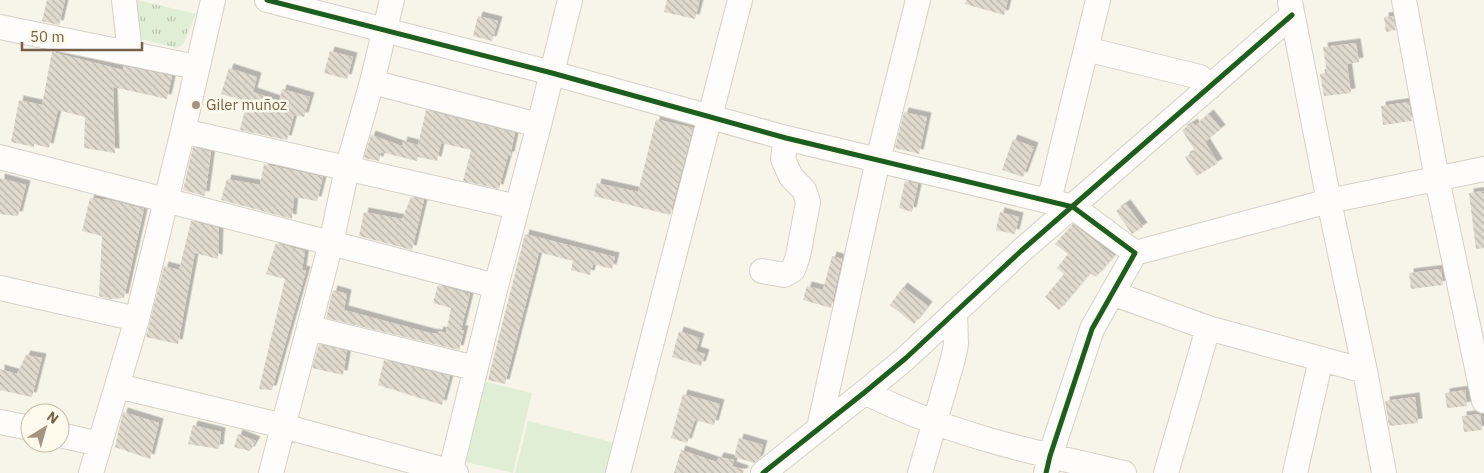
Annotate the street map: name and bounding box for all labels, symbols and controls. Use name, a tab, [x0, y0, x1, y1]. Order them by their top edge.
scale bar	[22, 20, 142, 52]
text: 50 m	[30, 27, 65, 46]
place label: Giler muñoz	[206, 95, 287, 114]
marker: Giler muñoz	[190, 99, 202, 111]
north arrow	[20, 403, 70, 453]
text: N	[43, 407, 62, 428]

